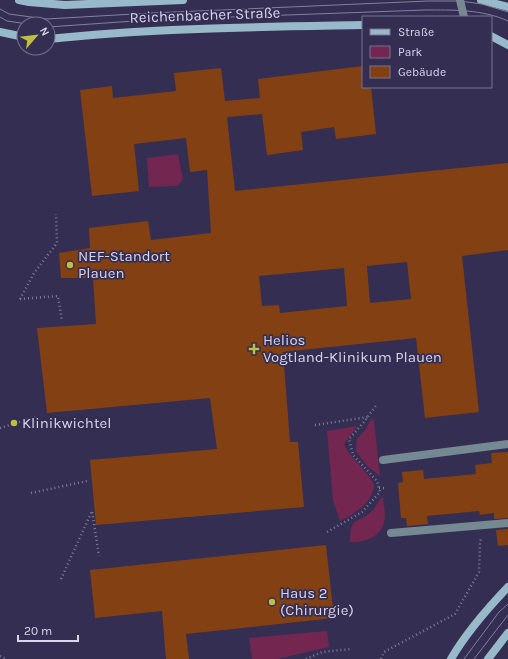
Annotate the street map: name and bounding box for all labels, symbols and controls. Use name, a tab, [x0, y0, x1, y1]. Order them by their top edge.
street label: Reichenbacher Straße	[129, 3, 281, 27]
north arrow	[16, 16, 56, 56]
legend	[362, 16, 492, 88]
text: N	[37, 25, 52, 38]
text: Straße	[398, 25, 434, 39]
text: Park	[398, 45, 423, 59]
text: Gebäude	[398, 65, 446, 79]
place label: NEF-Standort Plauen	[78, 247, 170, 282]
marker: NEF-Standort Plauen	[65, 260, 75, 270]
place label: Helios Vogtland-Klinikum Plauen	[263, 331, 442, 366]
marker: Helios Vogtland-Klinikum Plauen	[248, 343, 260, 355]
place label: Klinikwichtel	[22, 414, 111, 432]
marker: Klinikwichtel	[9, 418, 19, 428]
place label: Haus 2 (Chirurgie)	[280, 584, 354, 619]
marker: Haus 2 (Chirurgie)	[267, 597, 277, 607]
scale bar	[18, 617, 78, 643]
text: 20 m	[24, 624, 52, 638]

